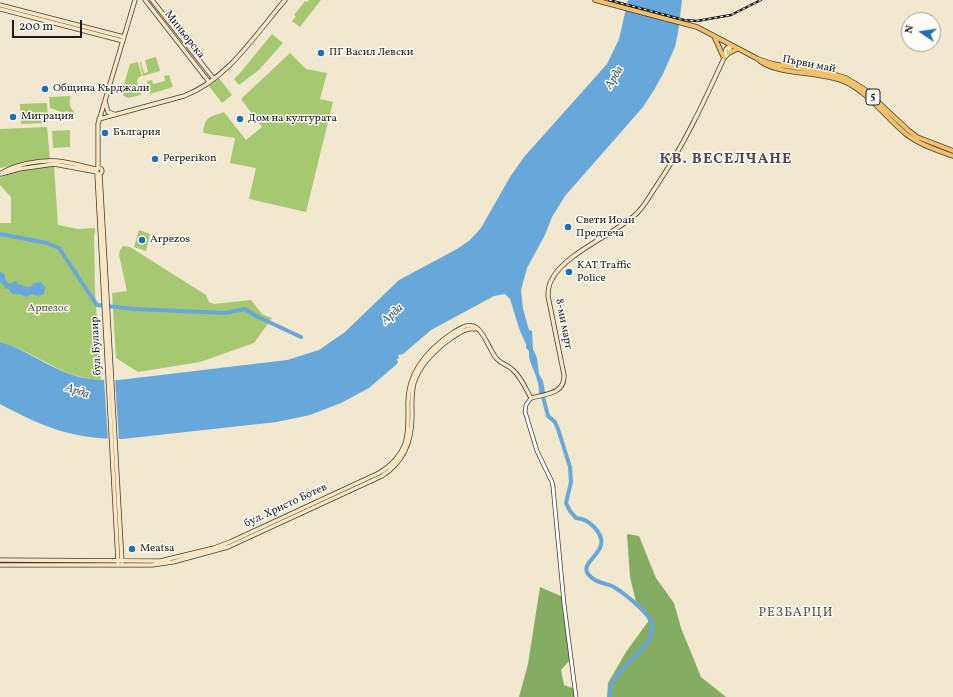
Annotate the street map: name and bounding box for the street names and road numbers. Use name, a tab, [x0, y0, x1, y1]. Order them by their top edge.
street label: Миньорска	[161, 8, 207, 62]
street label: Първи май	[781, 53, 837, 77]
road number: 5	[866, 89, 880, 105]
street label: 8-ми март	[552, 298, 574, 350]
street label: бул. Булаир	[89, 316, 105, 376]
street label: бул. Христо Ботев	[242, 481, 330, 531]

